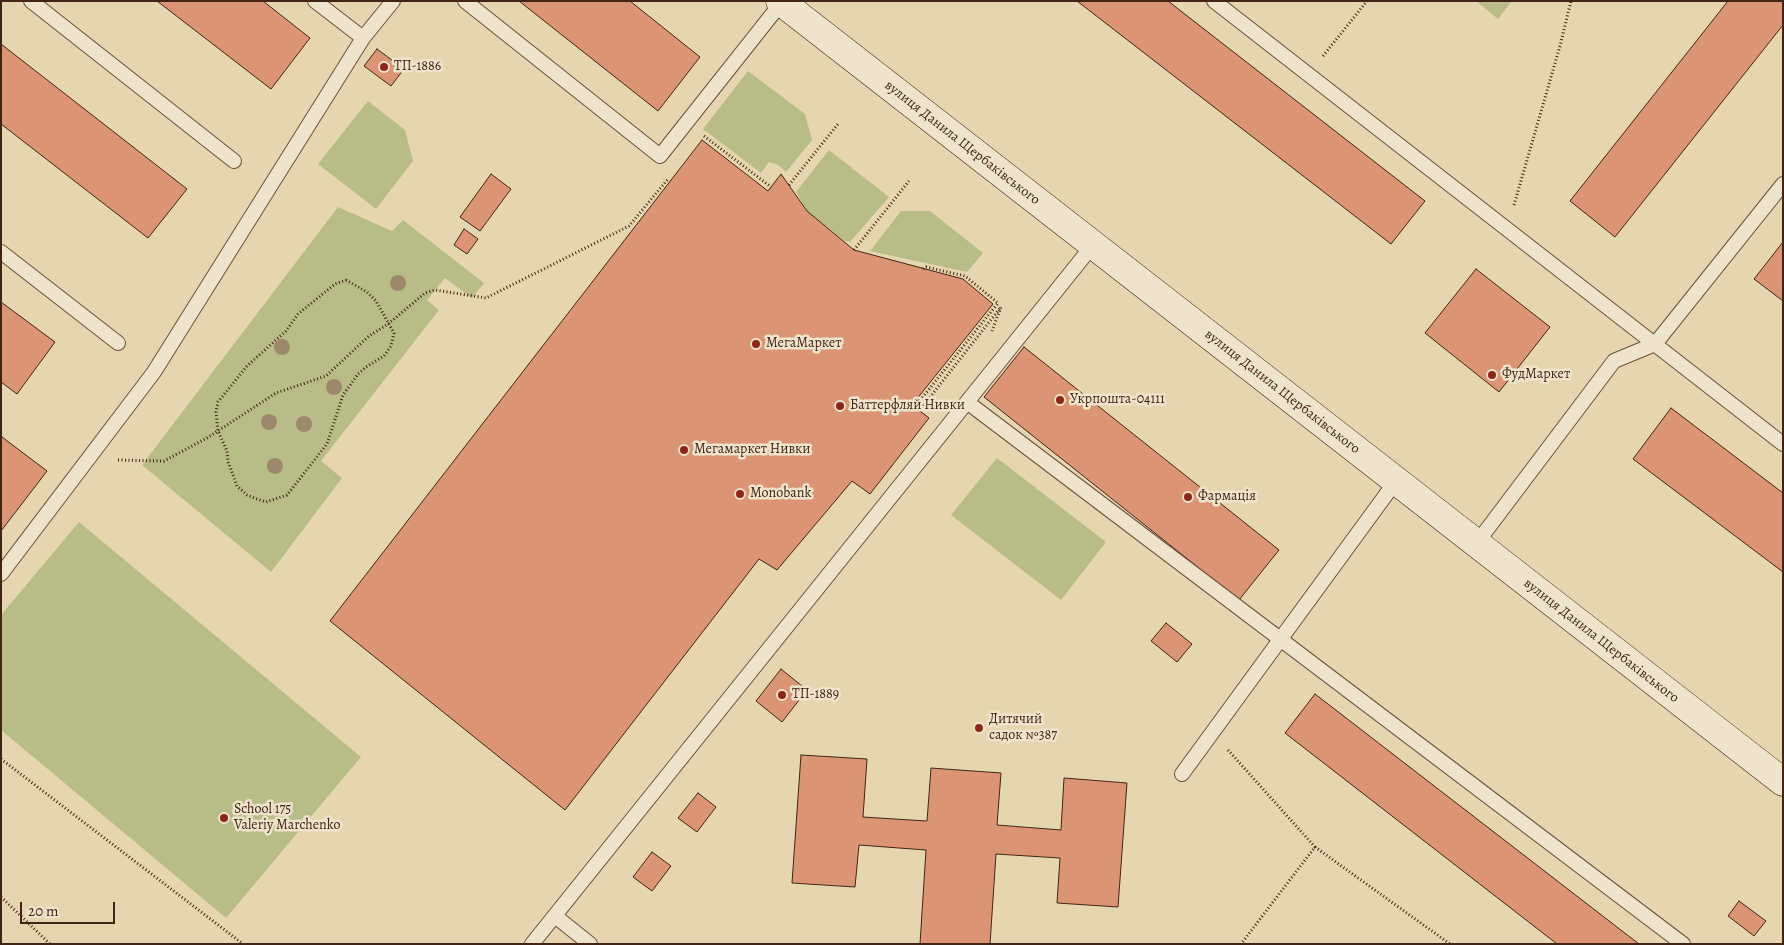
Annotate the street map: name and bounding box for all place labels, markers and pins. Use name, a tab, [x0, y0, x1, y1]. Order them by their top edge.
place label: ТП-1886	[394, 59, 441, 75]
marker: ТП-1886	[378, 61, 390, 73]
place label: МегаМаркет	[766, 336, 841, 352]
marker: МегаМаркет	[750, 338, 762, 350]
place label: ФудМаркет	[1502, 367, 1570, 383]
marker: ФудМаркет	[1486, 369, 1498, 381]
place label: Укрпошта-04111	[1070, 392, 1165, 408]
marker: Укрпошта-04111	[1054, 394, 1066, 406]
place label: Баттерфляй Нивки	[850, 398, 965, 414]
marker: Баттерфляй Нивки	[834, 400, 846, 412]
place label: Мегамаркет Нивки	[694, 442, 811, 458]
marker: Мегамаркет Нивки	[678, 444, 690, 456]
place label: Monobank	[750, 486, 811, 502]
marker: Monobank	[734, 488, 746, 500]
place label: Фармація	[1198, 489, 1256, 505]
marker: Фармація	[1182, 491, 1194, 503]
place label: ТП-1889	[792, 687, 839, 703]
marker: ТП-1889	[776, 689, 788, 701]
place label: Дитячий садок №387	[989, 712, 1057, 744]
marker: Дитячий садок №387	[973, 722, 985, 734]
place label: School 175 Valeriy Marchenko	[234, 802, 340, 834]
marker: School 175 Valeriy Marchenko	[218, 812, 230, 824]

